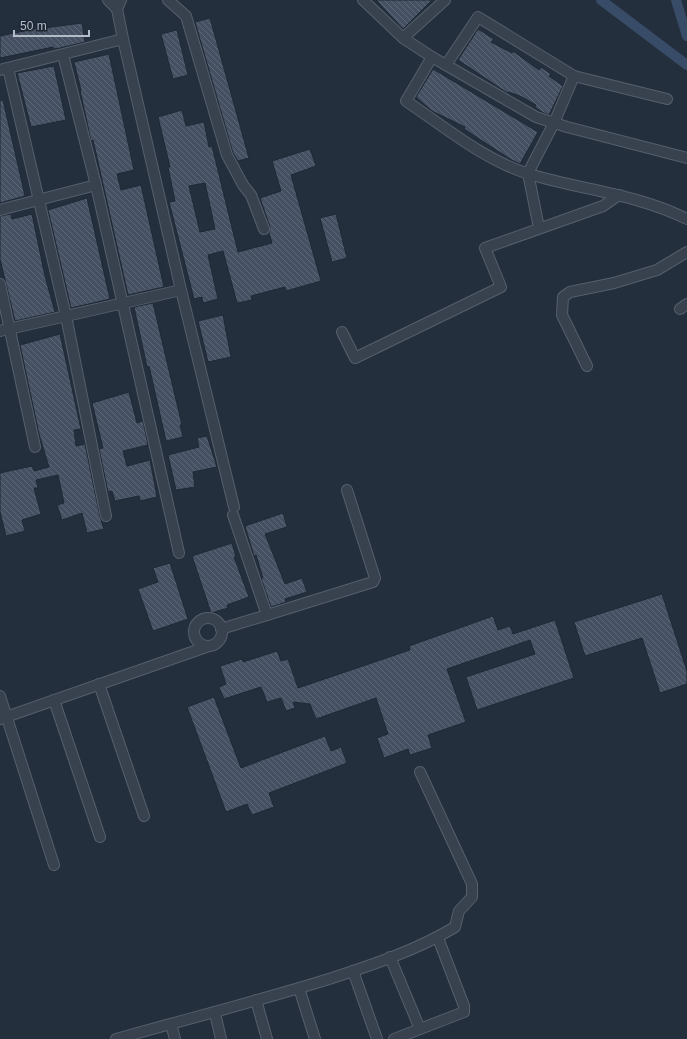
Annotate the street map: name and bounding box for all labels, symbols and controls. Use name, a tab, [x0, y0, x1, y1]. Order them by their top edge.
scale bar	[14, 12, 89, 38]
text: 50 m	[20, 19, 47, 33]

